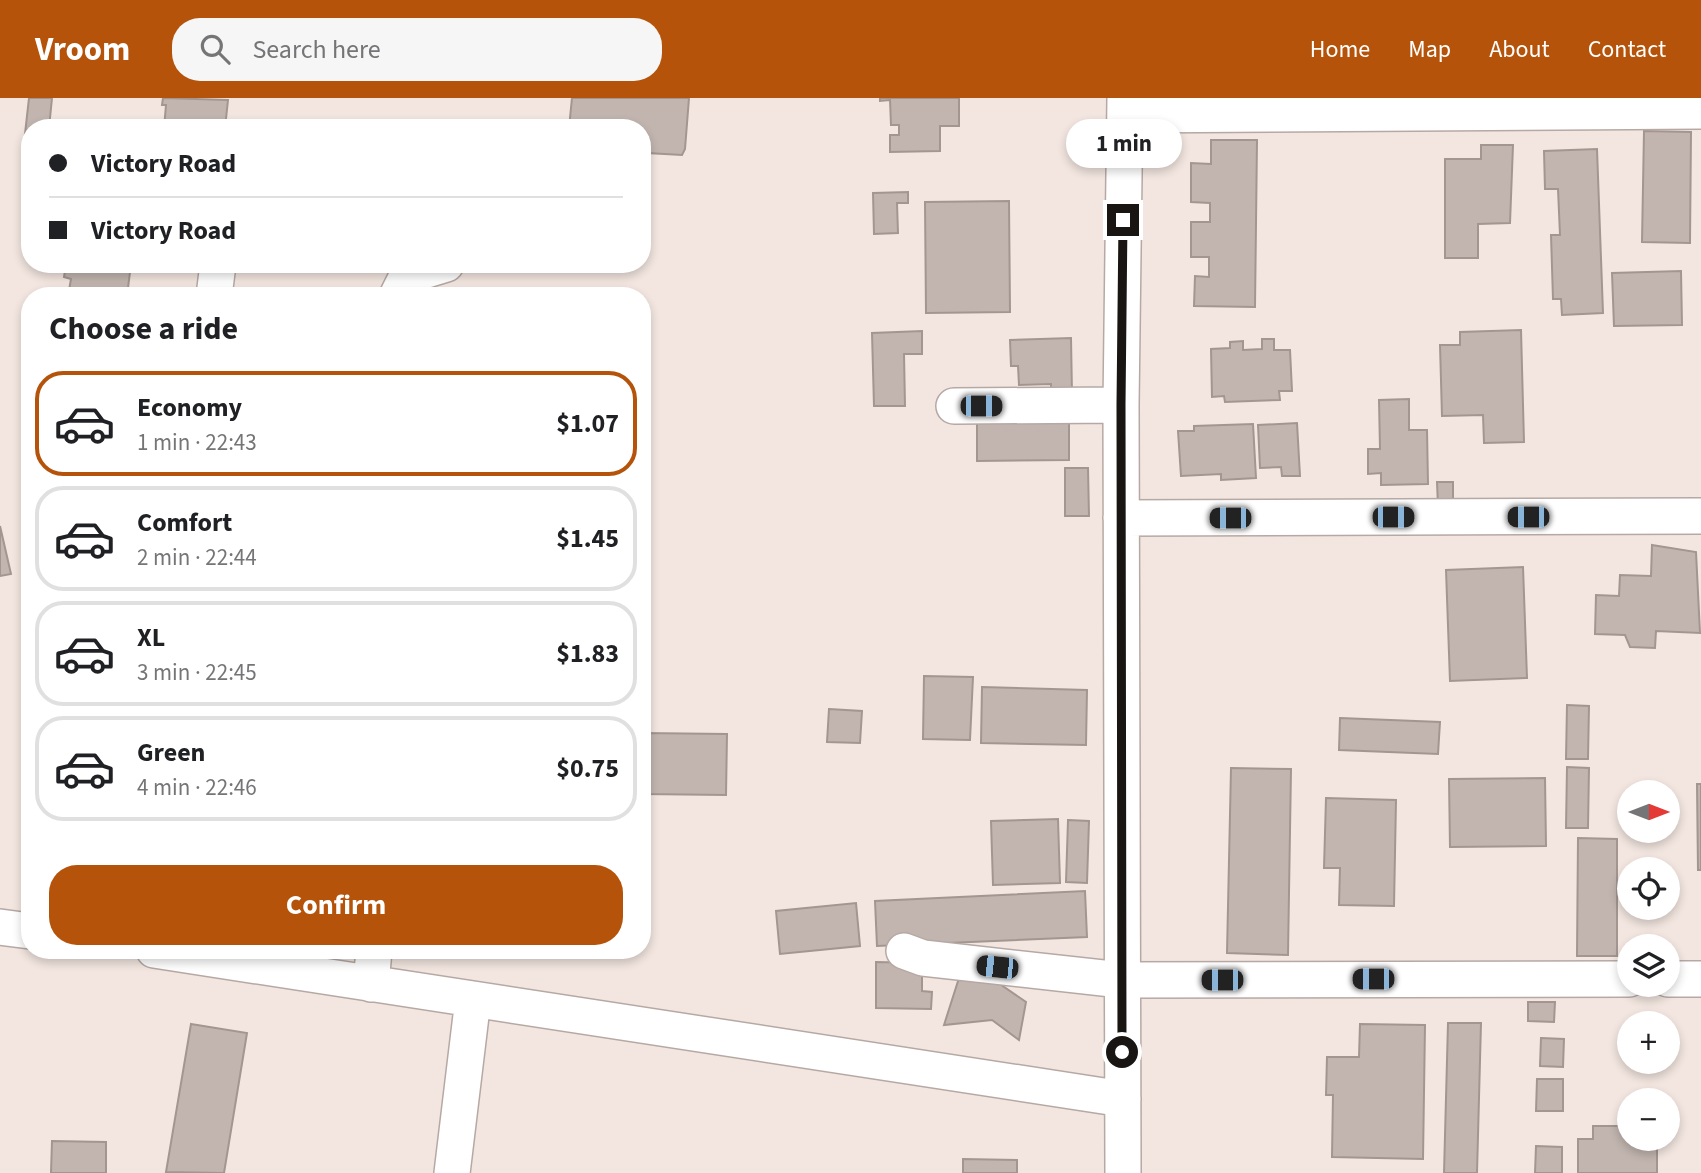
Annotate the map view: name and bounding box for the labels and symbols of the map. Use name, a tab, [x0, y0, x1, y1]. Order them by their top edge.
callout: 1 min	[1065, 118, 1181, 167]
route end	[1107, 204, 1139, 236]
car	[961, 396, 1003, 417]
car	[1373, 507, 1415, 528]
car	[1508, 507, 1550, 528]
car	[1210, 508, 1252, 529]
north arrow	[1617, 780, 1680, 844]
car	[976, 954, 1019, 980]
car	[1353, 969, 1395, 990]
car	[1202, 970, 1244, 991]
route start	[1106, 1036, 1138, 1068]

